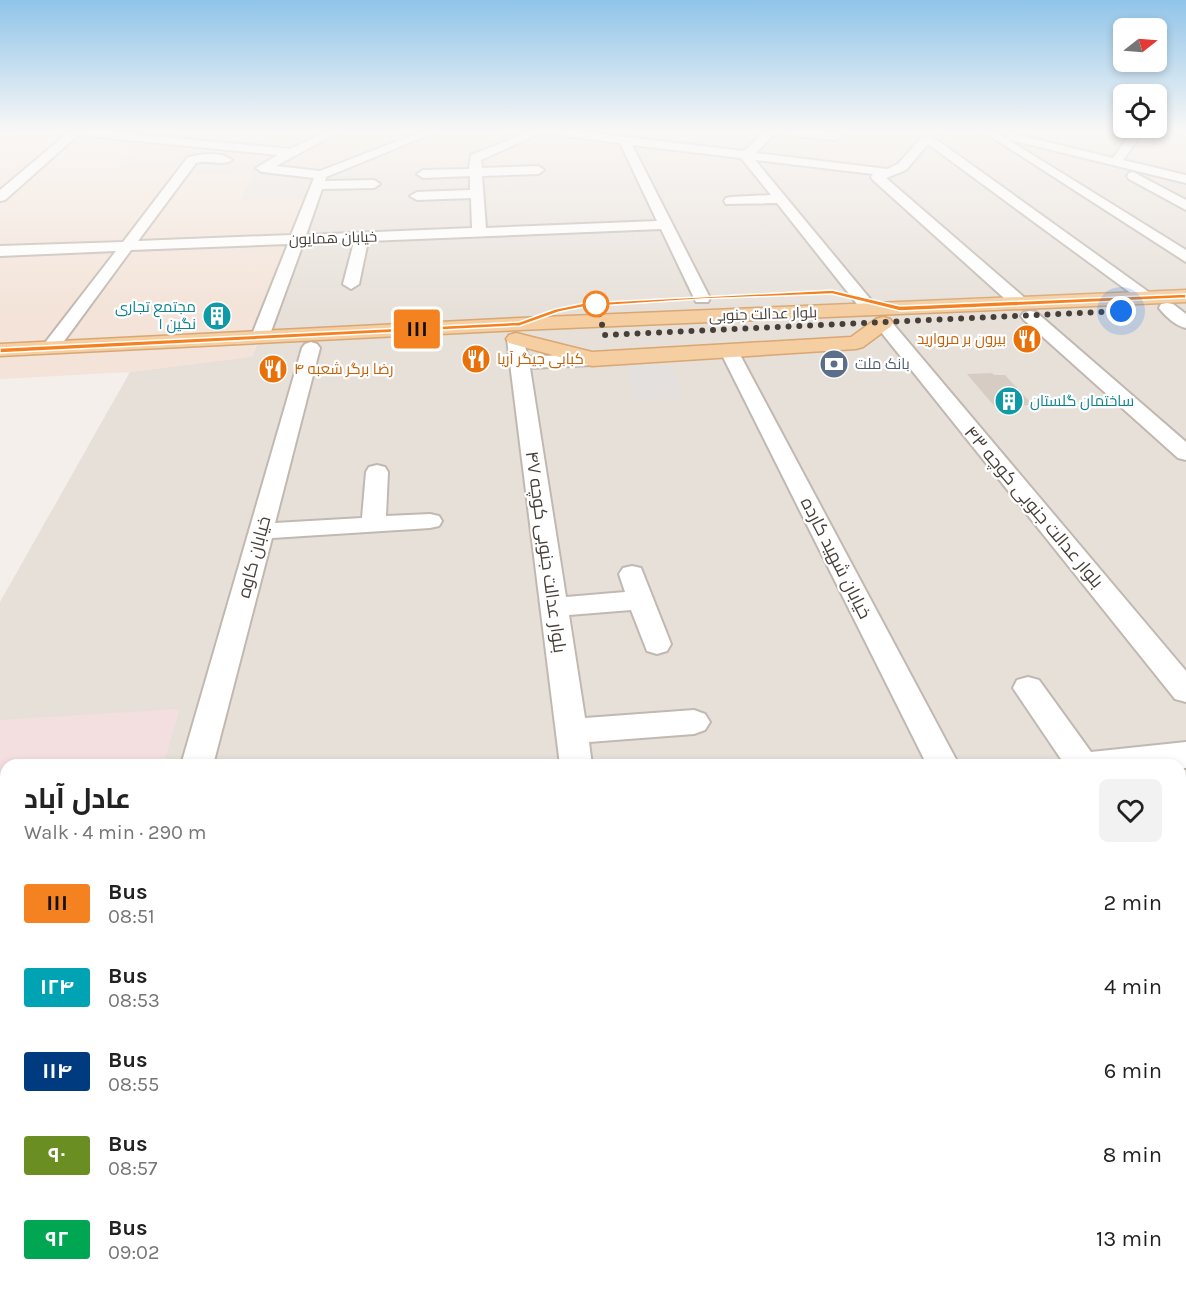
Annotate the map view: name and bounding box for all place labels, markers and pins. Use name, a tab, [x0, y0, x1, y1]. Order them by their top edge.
unlabelled marker	[583, 291, 609, 317]
place label: مجتمع تجاری نگین ۱	[115, 298, 196, 334]
building icon: مجتمع تجاری نگین ۱	[201, 300, 233, 332]
restaurant icon: بیرون بر مروارید	[1011, 323, 1043, 355]
place label: بیرون بر مروارید	[917, 330, 1006, 349]
restaurant icon: کبابی جیگر آریا	[460, 343, 492, 375]
bank icon: بانک ملت	[818, 348, 850, 380]
place label: کبابی جیگر آریا	[497, 350, 584, 369]
restaurant icon: رضا برگر شعبه ۴	[257, 353, 289, 385]
place label: بانک ملت	[855, 355, 910, 373]
place label: رضا برگر شعبه ۴	[294, 360, 393, 378]
building icon: ساختمان گلستان	[993, 385, 1025, 417]
place label: ساختمان گلستان	[1030, 392, 1134, 411]

